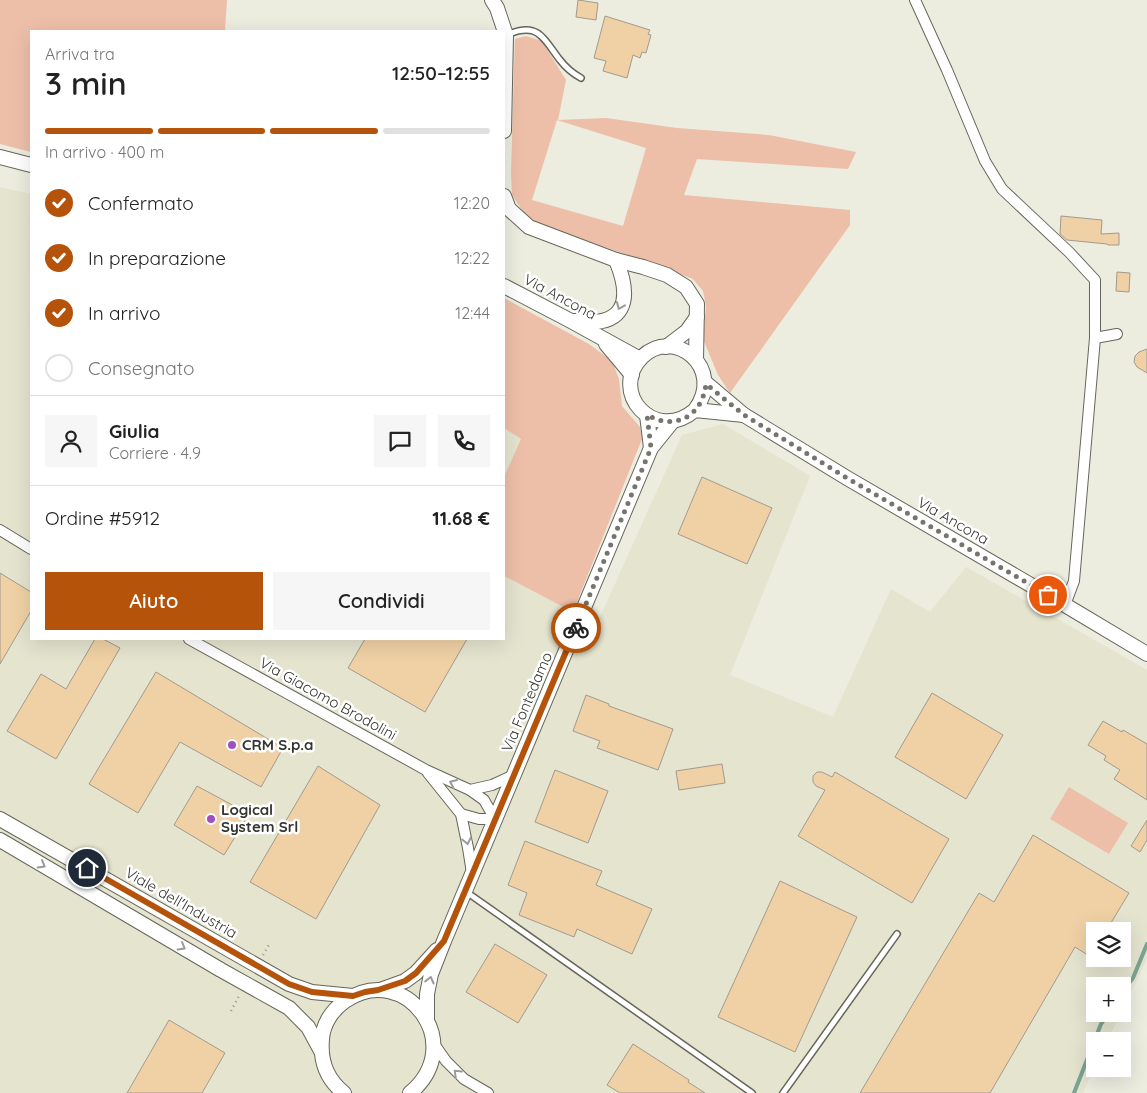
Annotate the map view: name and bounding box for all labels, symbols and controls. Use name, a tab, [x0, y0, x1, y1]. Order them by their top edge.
text: Arriva tra	[45, 44, 115, 64]
text: 12:50–12:55	[392, 61, 490, 85]
text: 3 min	[45, 63, 127, 103]
text: In arrivo · 400 m	[45, 142, 164, 162]
icon: check	[45, 189, 73, 217]
text: Confermato	[88, 191, 194, 215]
text: 12:20	[454, 193, 490, 213]
icon: check	[45, 244, 73, 272]
text: In preparazione	[88, 246, 226, 270]
text: 12:22	[454, 248, 490, 268]
street label: Via Ancona	[521, 270, 600, 324]
icon: check	[45, 299, 73, 327]
text: In arrivo	[88, 301, 161, 325]
one-way arrow	[616, 301, 627, 310]
text: 12:44	[455, 303, 490, 323]
text: Consegnato	[88, 356, 195, 380]
button: person	[45, 415, 97, 467]
button: chat	[374, 415, 426, 467]
button: phone	[438, 415, 490, 467]
text: Giulia	[109, 419, 159, 443]
text: Corriere · 4.9	[109, 443, 201, 463]
street label: Via Ancona	[914, 493, 992, 549]
text: Ordine #5912	[45, 506, 160, 530]
text: 11.68 €	[432, 506, 490, 530]
button: Aiuto	[45, 572, 263, 630]
button: Condividi	[273, 572, 490, 630]
pin	[1027, 574, 1069, 616]
icon: bag	[1034, 581, 1062, 609]
courier	[551, 603, 601, 653]
icon: bike	[562, 614, 590, 642]
street label: Via Fontedamo	[497, 649, 556, 755]
street label: Via Giacomo Brodolini	[256, 653, 400, 744]
place label: CRM S.p.a	[242, 735, 313, 754]
marker: CRM S.p.a	[226, 739, 238, 751]
one-way arrow	[449, 778, 458, 789]
place label: Logical System Srl	[221, 800, 298, 836]
marker: Logical System Srl	[205, 813, 217, 825]
one-way arrow	[461, 836, 471, 845]
pin	[66, 847, 108, 889]
icon: home	[73, 854, 101, 882]
one-way arrow	[37, 859, 46, 869]
street label: Viale dell'Industria	[122, 863, 241, 942]
map controls	[1086, 922, 1131, 1077]
button: layers	[1086, 922, 1131, 967]
one-way arrow	[177, 941, 186, 951]
one-way arrow	[424, 976, 435, 985]
button: +	[1086, 977, 1131, 1022]
button: −	[1086, 1032, 1131, 1077]
one-way arrow	[454, 1070, 463, 1079]

